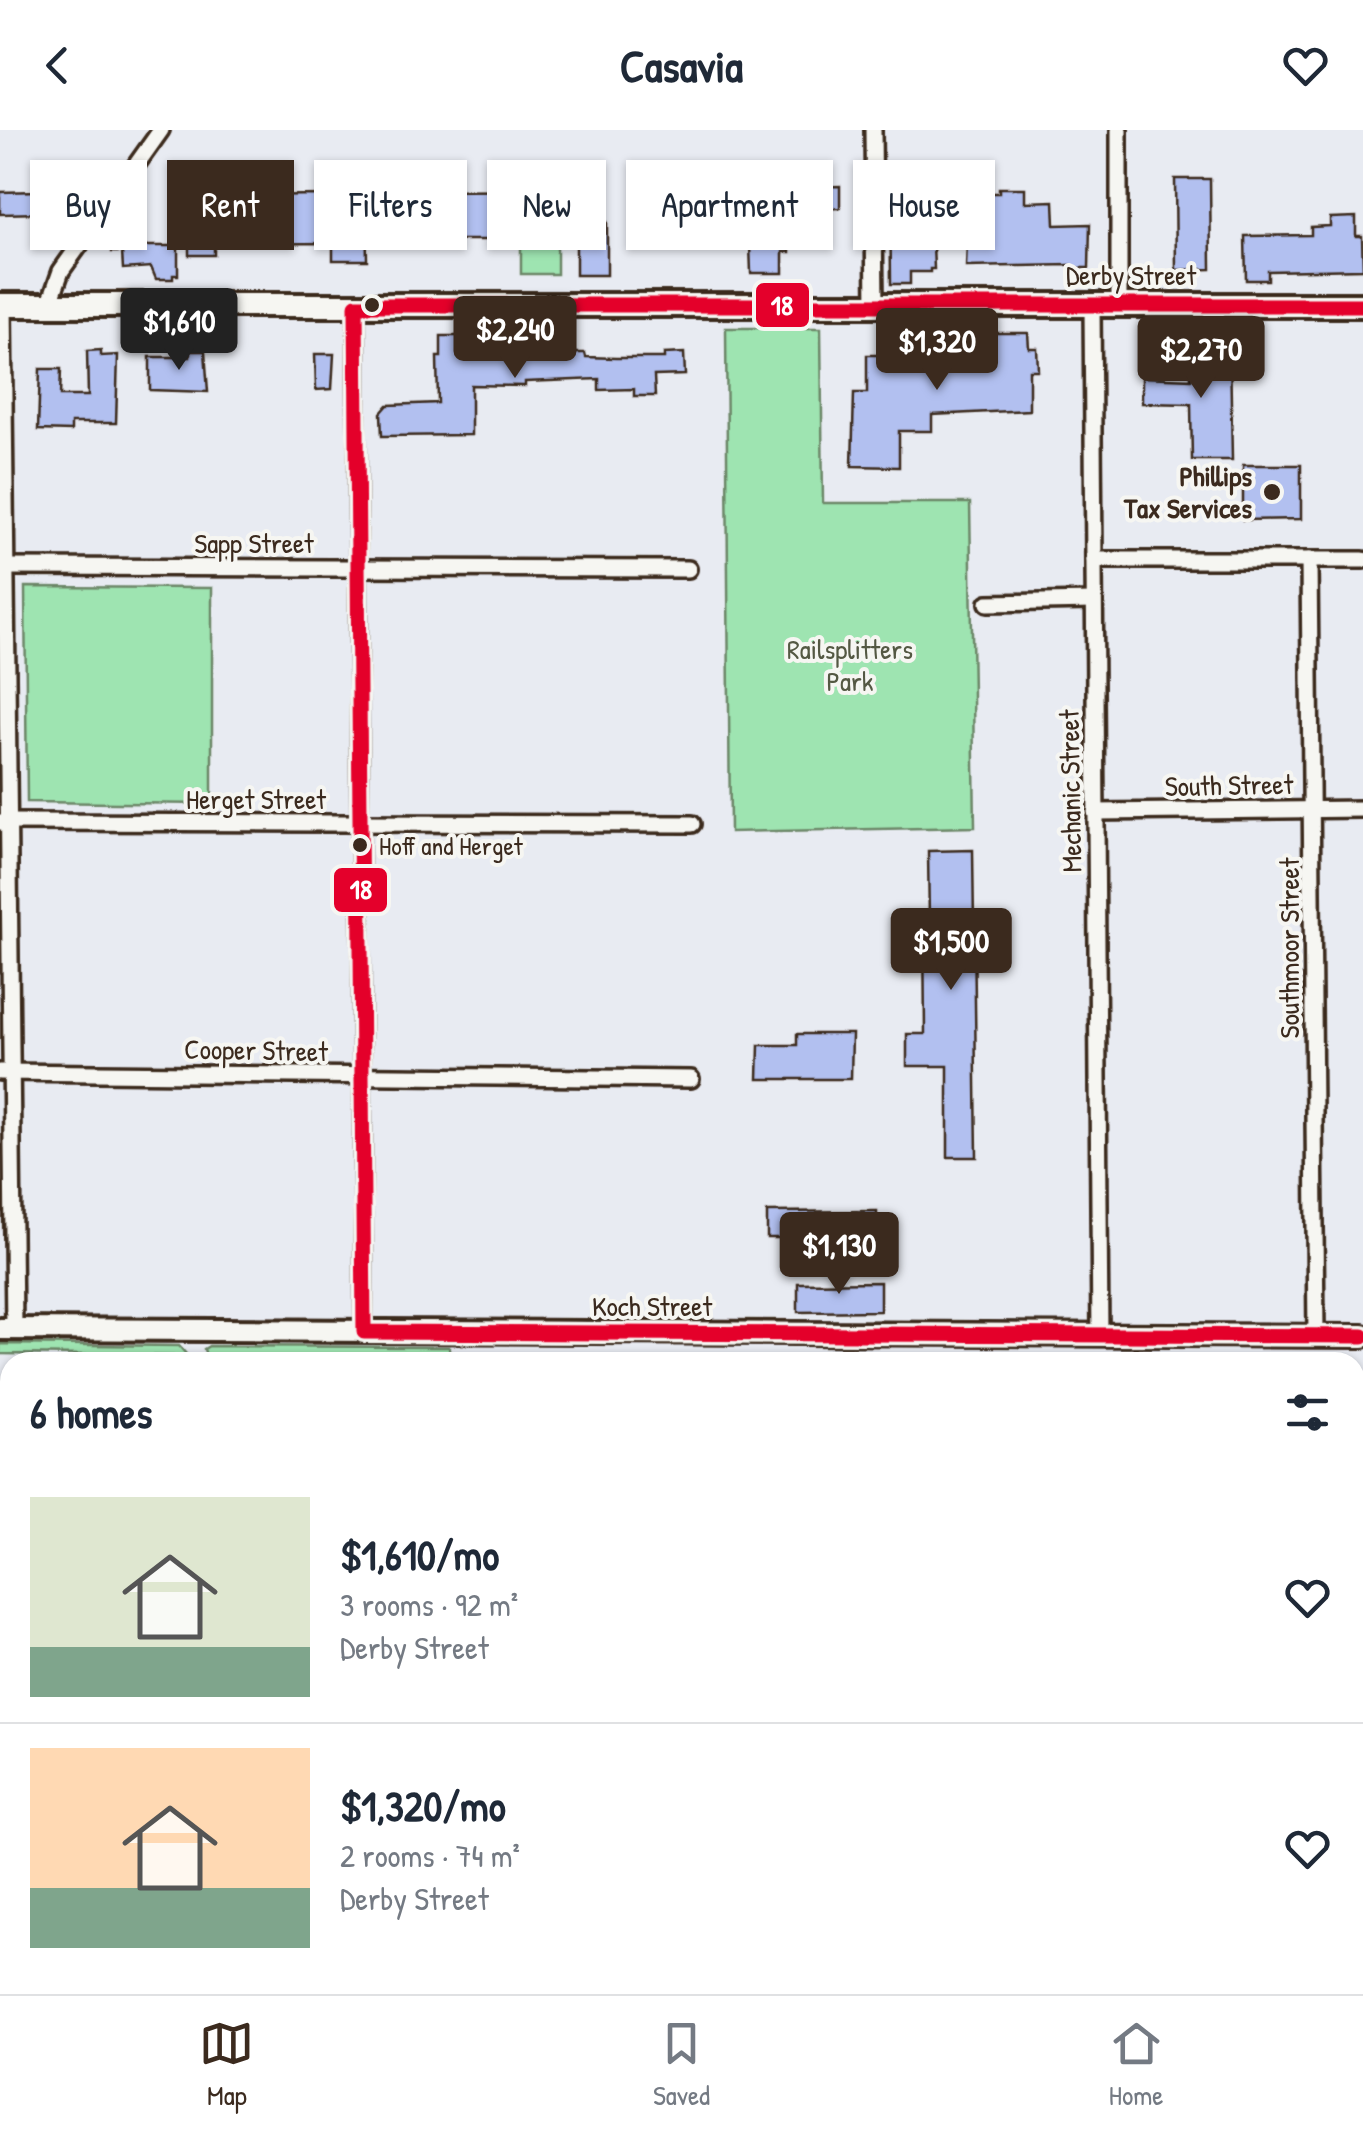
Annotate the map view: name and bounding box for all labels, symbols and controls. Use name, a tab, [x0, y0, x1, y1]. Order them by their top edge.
text: Casavia	[620, 35, 743, 96]
icon: back	[30, 38, 85, 93]
icon: heart	[1278, 38, 1333, 93]
chip: Buy	[30, 160, 147, 250]
chip: Rent	[167, 160, 294, 250]
chip: Filters	[314, 160, 467, 250]
chip: New	[487, 160, 606, 250]
chip: Apartment	[626, 160, 833, 250]
chip: House	[853, 160, 995, 250]
street label: Derby Street	[1066, 256, 1196, 294]
line badge: 18	[754, 281, 811, 329]
text: 18	[771, 286, 793, 324]
pin: $1,610	[98, 288, 260, 373]
unlabelled marker	[362, 295, 382, 315]
pin: $2,240	[434, 296, 596, 381]
text: $1,610	[142, 299, 216, 342]
text: $2,240	[476, 307, 554, 350]
pin: $1,320	[856, 308, 1018, 393]
pin: $2,270	[1120, 316, 1282, 401]
text: $1,320	[898, 319, 976, 362]
text: $2,270	[1160, 327, 1242, 370]
place label: Phillips Tax Services	[1123, 457, 1252, 527]
marker: Phillips Tax Services	[1261, 481, 1283, 503]
street label: Sapp Street	[194, 524, 314, 562]
park label: Railsplitters Park	[787, 630, 913, 700]
street label: Mechanic Street	[1050, 709, 1090, 873]
street label: South Street	[1164, 765, 1294, 805]
street label: Herget Street	[186, 780, 326, 818]
place label: Hoff and Herget	[379, 828, 524, 863]
marker: Hoff and Herget	[350, 835, 370, 855]
street label: Southmoor Street	[1270, 857, 1308, 1038]
line badge: 18	[332, 866, 389, 914]
text: 18	[350, 870, 372, 908]
pin: $1,500	[870, 908, 1032, 993]
text: $1,500	[913, 919, 989, 962]
street label: Cooper Street	[184, 1030, 328, 1070]
pin: $1,130	[758, 1212, 920, 1297]
text: $1,130	[802, 1223, 876, 1266]
street label: Koch Street	[592, 1287, 712, 1325]
text: 6 homes	[30, 1384, 152, 1441]
icon: filters	[1280, 1385, 1335, 1440]
text: $1,610/mo	[340, 1526, 499, 1583]
icon: home	[110, 1537, 230, 1657]
icon: heart	[1280, 1570, 1335, 1625]
text: 3 rooms · 92 m²	[340, 1583, 518, 1626]
text: Derby Street	[340, 1626, 489, 1669]
text: $1,320/mo	[340, 1777, 506, 1834]
icon: home	[110, 1788, 230, 1908]
icon: heart	[1280, 1821, 1335, 1876]
text: 2 rooms · 74 m²	[340, 1834, 520, 1877]
text: Derby Street	[340, 1877, 489, 1920]
tab: Map	[199, 2016, 254, 2114]
tab: Saved	[653, 2016, 710, 2114]
tab: Home	[1109, 2016, 1164, 2114]

